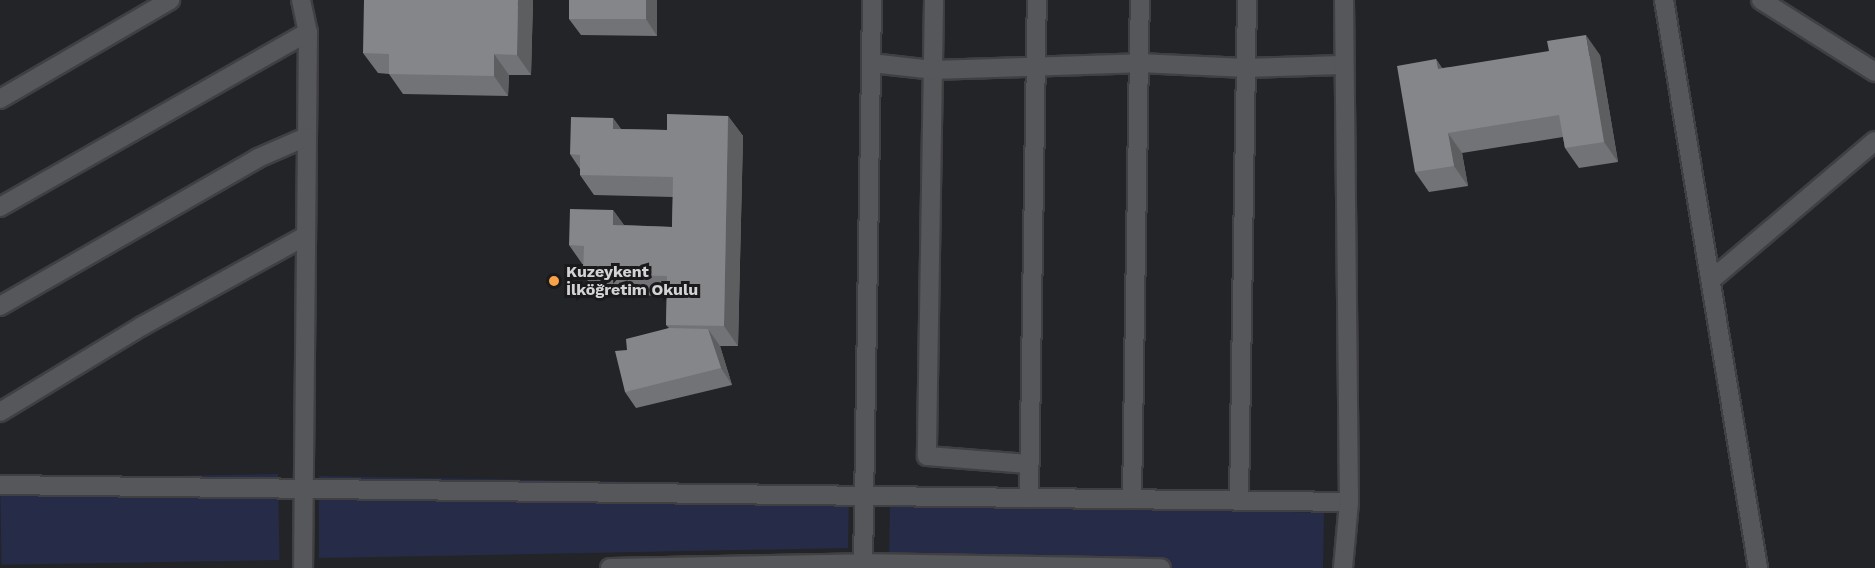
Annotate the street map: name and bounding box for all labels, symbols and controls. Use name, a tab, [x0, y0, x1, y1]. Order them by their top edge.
place label: Kuzeykent İlköğretim Okulu	[566, 262, 698, 300]
marker: Kuzeykent İlköğretim Okulu	[547, 274, 561, 288]

